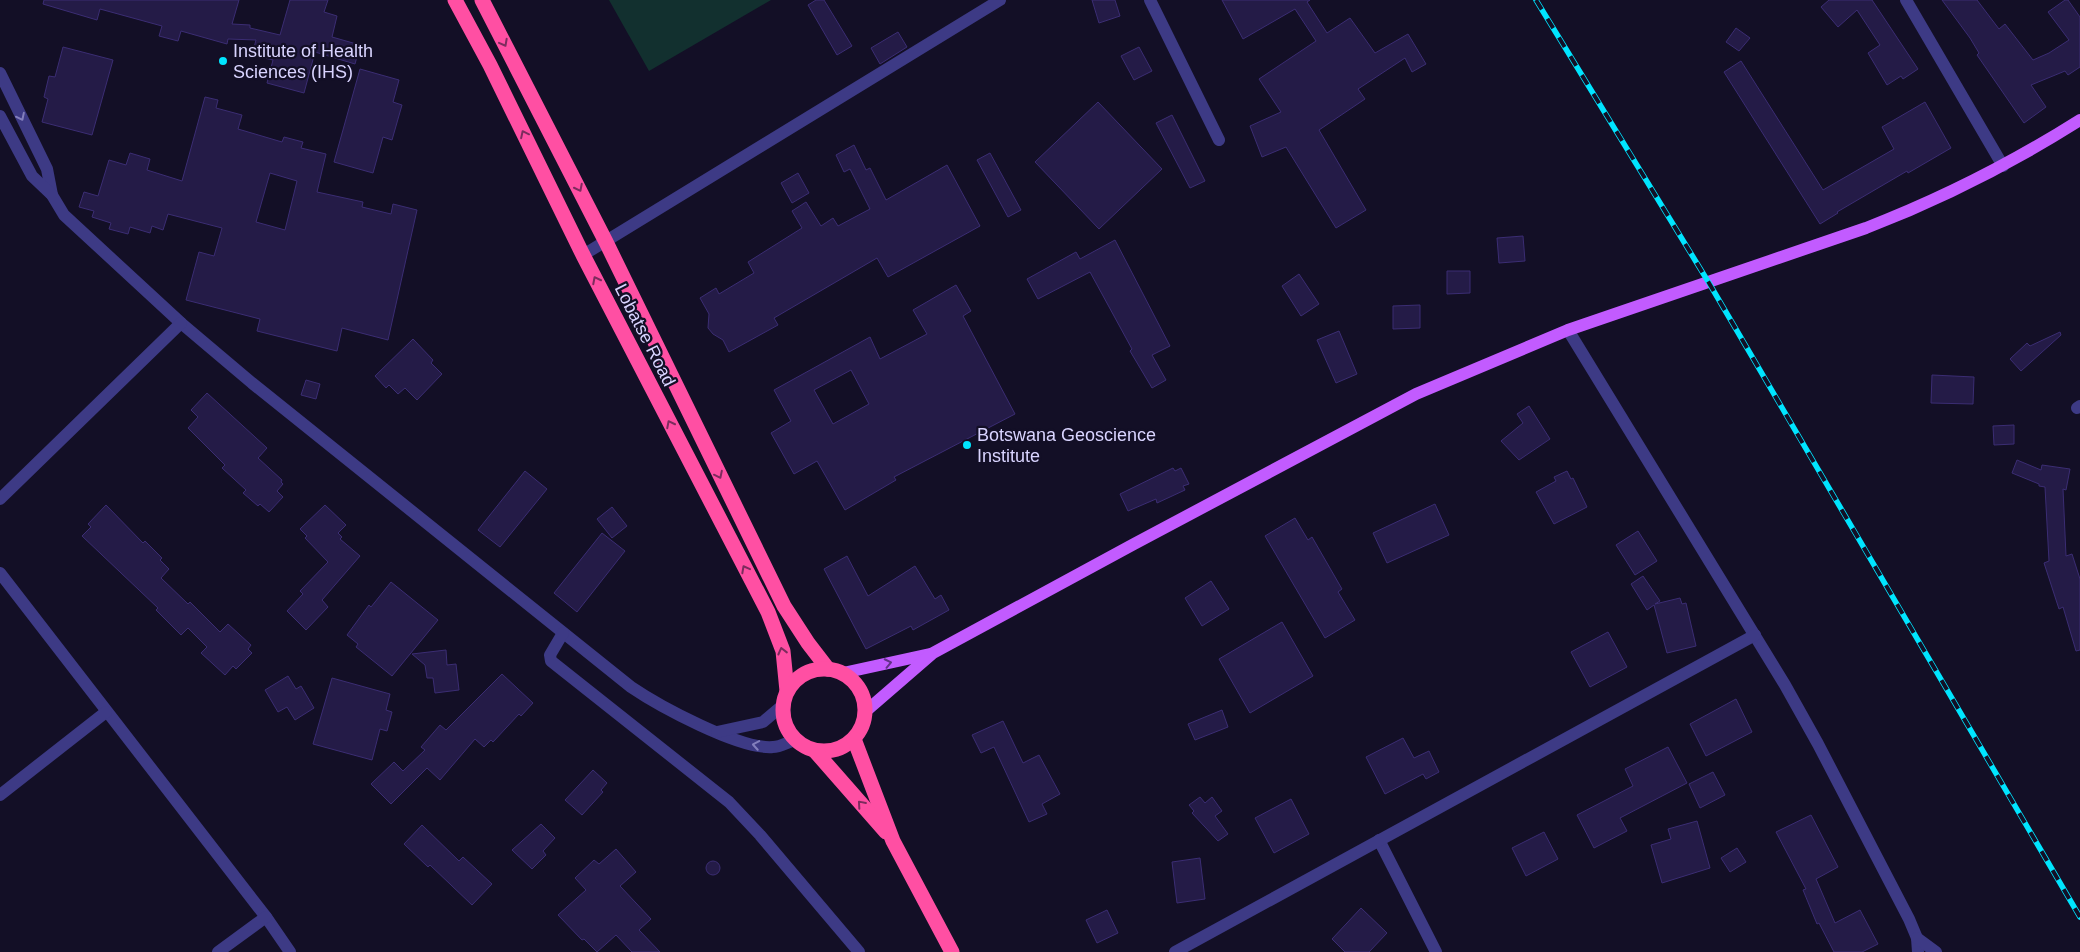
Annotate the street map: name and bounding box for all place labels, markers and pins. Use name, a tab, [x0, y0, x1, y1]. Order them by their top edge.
place label: Institute of Health Sciences (IHS)	[233, 41, 373, 82]
marker: Institute of Health Sciences (IHS)	[217, 55, 229, 67]
place label: Botswana Geoscience Institute	[977, 425, 1156, 466]
marker: Botswana Geoscience Institute	[961, 439, 973, 451]

